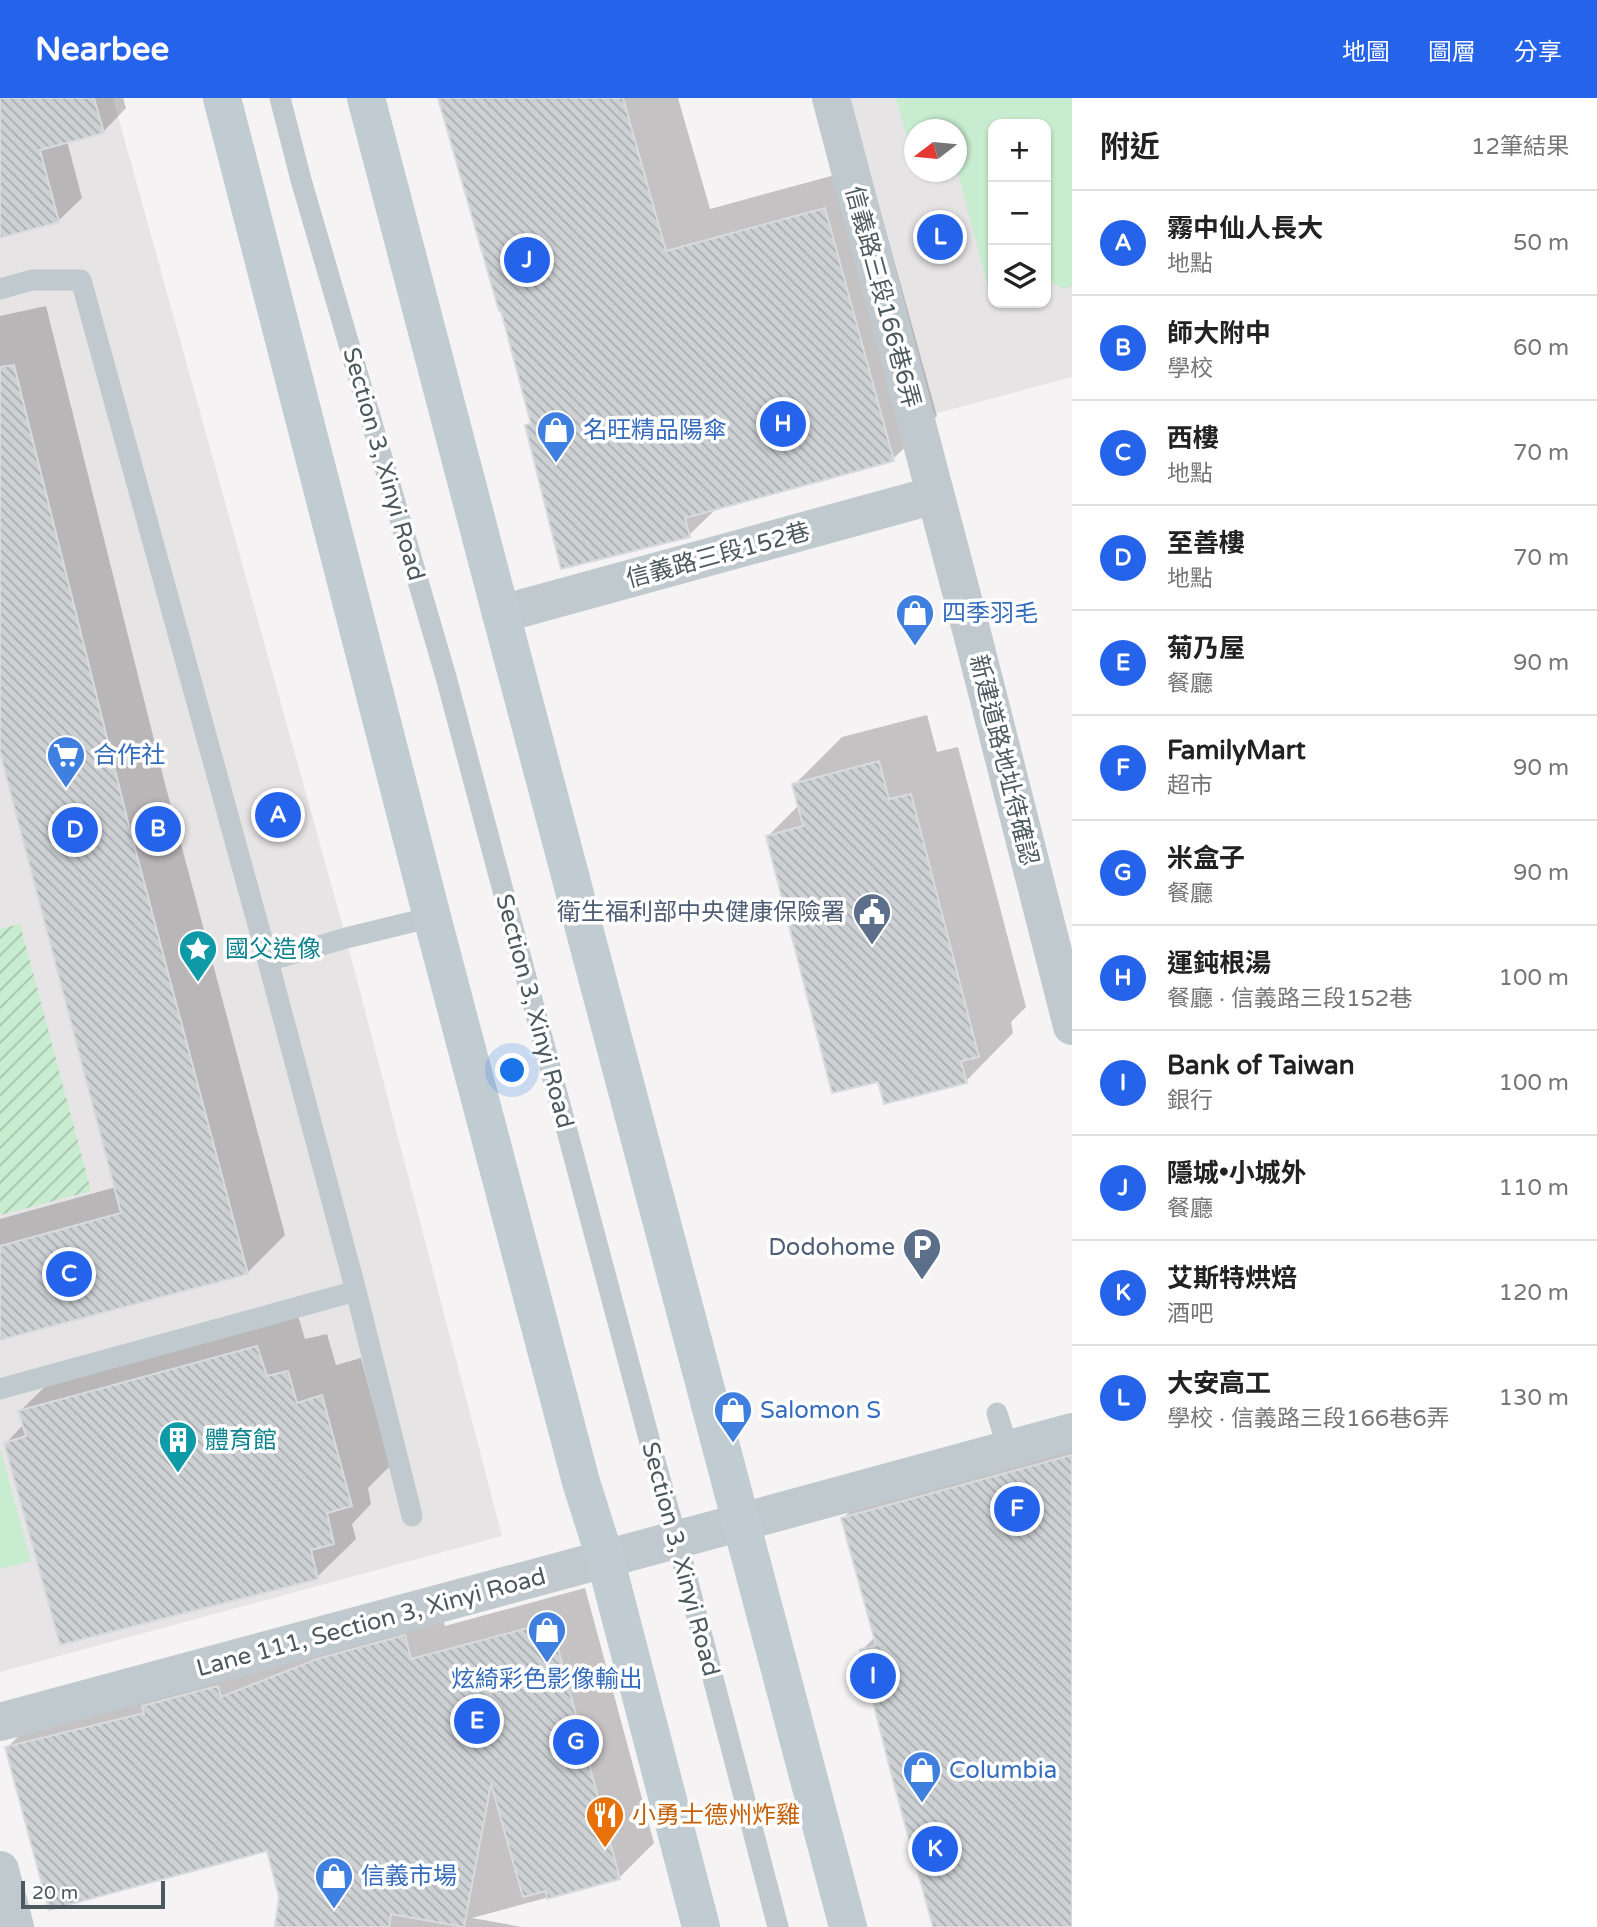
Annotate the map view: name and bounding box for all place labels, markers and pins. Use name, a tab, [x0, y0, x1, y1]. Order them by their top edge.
pin: L	[917, 211, 963, 263]
pin: J	[504, 234, 550, 286]
pin: H	[760, 398, 806, 450]
shop icon: 名旺精品陽傘	[535, 409, 577, 464]
place label: 名旺精品陽傘	[583, 416, 727, 445]
shop icon: 四季羽毛	[894, 592, 936, 647]
place label: 四季羽毛	[942, 599, 1038, 628]
supermarket icon: 合作社	[45, 734, 87, 789]
place label: 合作社	[93, 741, 165, 770]
pin: A	[255, 789, 301, 841]
pin: B	[135, 803, 181, 855]
pin: D	[52, 804, 98, 856]
public building icon: 衛生福利部中央健康保險署	[851, 891, 893, 946]
place label: 衛生福利部中央健康保險署	[557, 898, 845, 927]
place icon: 國父造像	[177, 928, 219, 983]
place label: 國父造像	[225, 935, 321, 964]
parking icon: Dodohome	[901, 1226, 943, 1281]
place label: Dodohome	[768, 1233, 895, 1262]
pin: C	[46, 1248, 92, 1300]
shop icon: Salomon S	[712, 1389, 754, 1444]
place label: Salomon S	[760, 1396, 881, 1425]
building icon: 體育館	[157, 1419, 199, 1474]
place label: 體育館	[205, 1426, 277, 1455]
pin: F	[994, 1483, 1040, 1535]
shop icon: 炫綺彩色影像輸出	[526, 1609, 568, 1664]
pin: I	[850, 1650, 896, 1702]
place label: 炫綺彩色影像輸出	[451, 1665, 643, 1694]
pin: E	[454, 1695, 500, 1747]
pin: G	[553, 1716, 599, 1768]
shop icon: Columbia	[901, 1749, 943, 1804]
place label: Columbia	[949, 1756, 1057, 1785]
restaurant icon: 小勇士德州炸雞	[584, 1794, 626, 1849]
place label: 小勇士德州炸雞	[632, 1801, 800, 1830]
pin: K	[912, 1823, 958, 1875]
shop icon: 信義市場	[313, 1855, 355, 1910]
place label: 信義市場	[361, 1862, 457, 1891]

